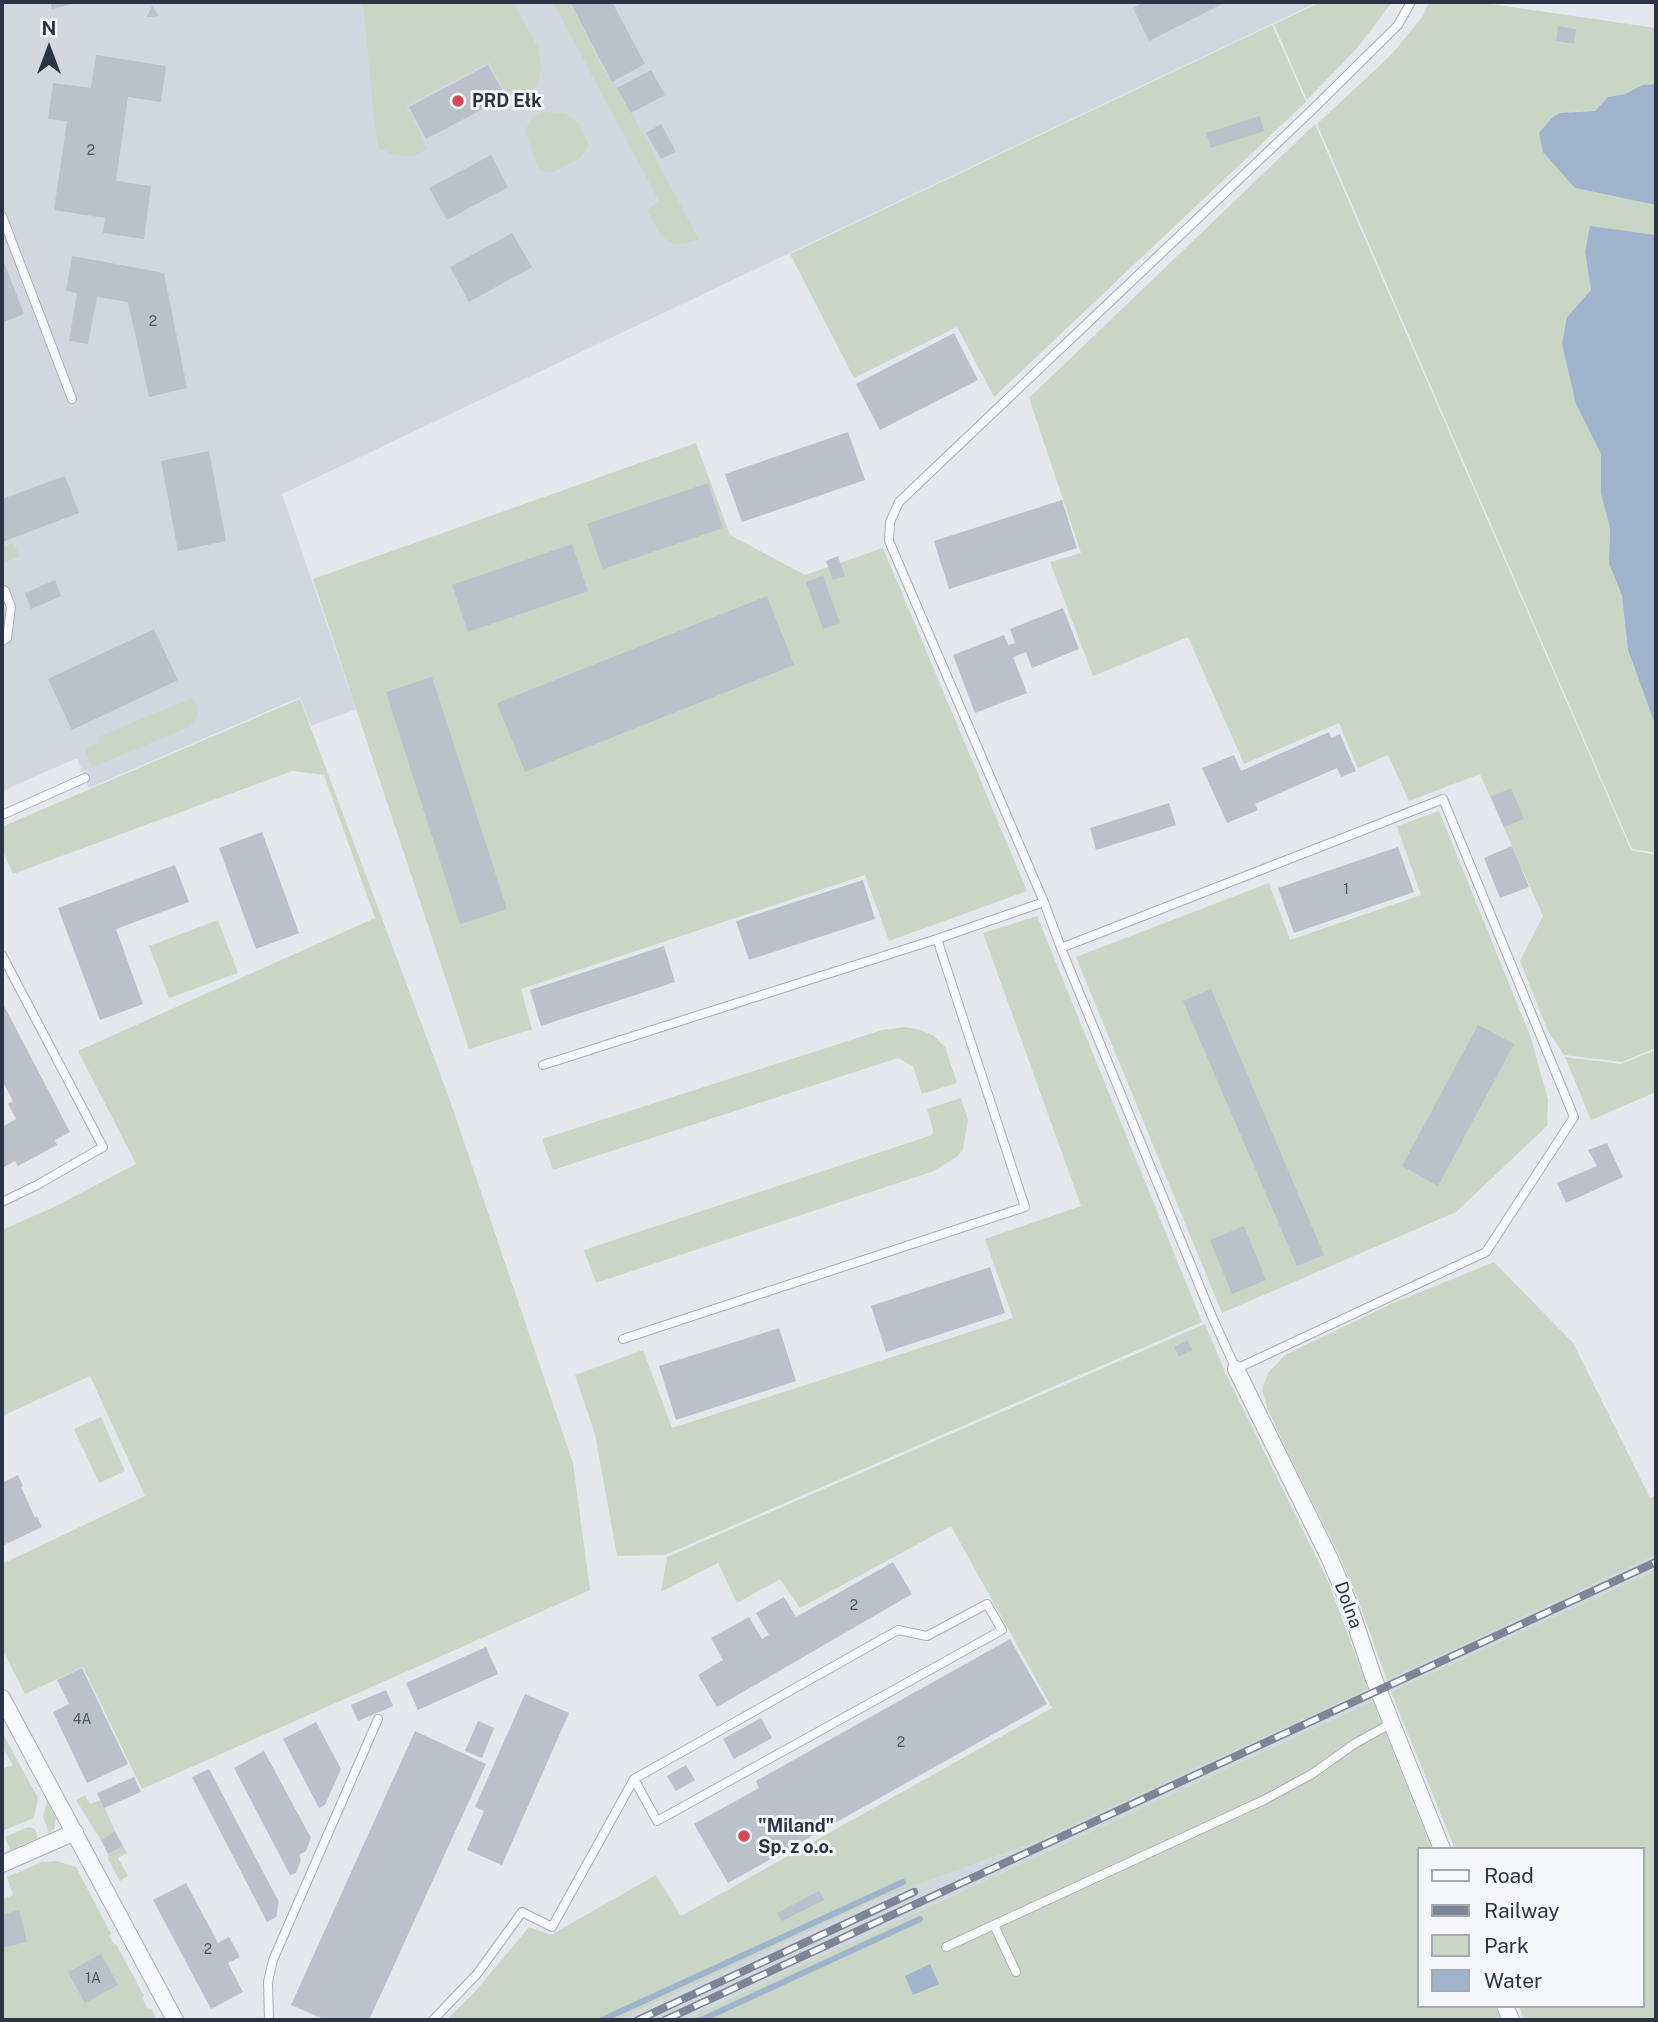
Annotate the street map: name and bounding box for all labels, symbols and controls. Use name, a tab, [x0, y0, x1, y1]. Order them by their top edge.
north arrow	[14, 14, 84, 84]
text: N	[42, 17, 56, 39]
place label: PRD Ełk	[472, 90, 542, 112]
marker: PRD Ełk	[450, 93, 466, 109]
house number: 2	[87, 143, 95, 159]
house number: 2	[149, 314, 157, 330]
house number: 1	[1343, 882, 1349, 898]
street label: Dolna	[1330, 1579, 1366, 1631]
house number: 2	[850, 1598, 858, 1614]
house number: 4A	[73, 1712, 91, 1728]
house number: 2	[897, 1735, 905, 1751]
place label: "Miland" Sp. z o.o.	[758, 1815, 834, 1857]
marker: "Miland" Sp. z o.o.	[736, 1828, 752, 1844]
legend	[1416, 1847, 1644, 2008]
text: Road	[1484, 1863, 1534, 1888]
text: Railway	[1484, 1898, 1560, 1923]
text: Park	[1484, 1933, 1529, 1958]
house number: 2	[204, 1942, 212, 1958]
text: Water	[1484, 1968, 1542, 1993]
house number: 1A	[85, 1971, 101, 1987]

